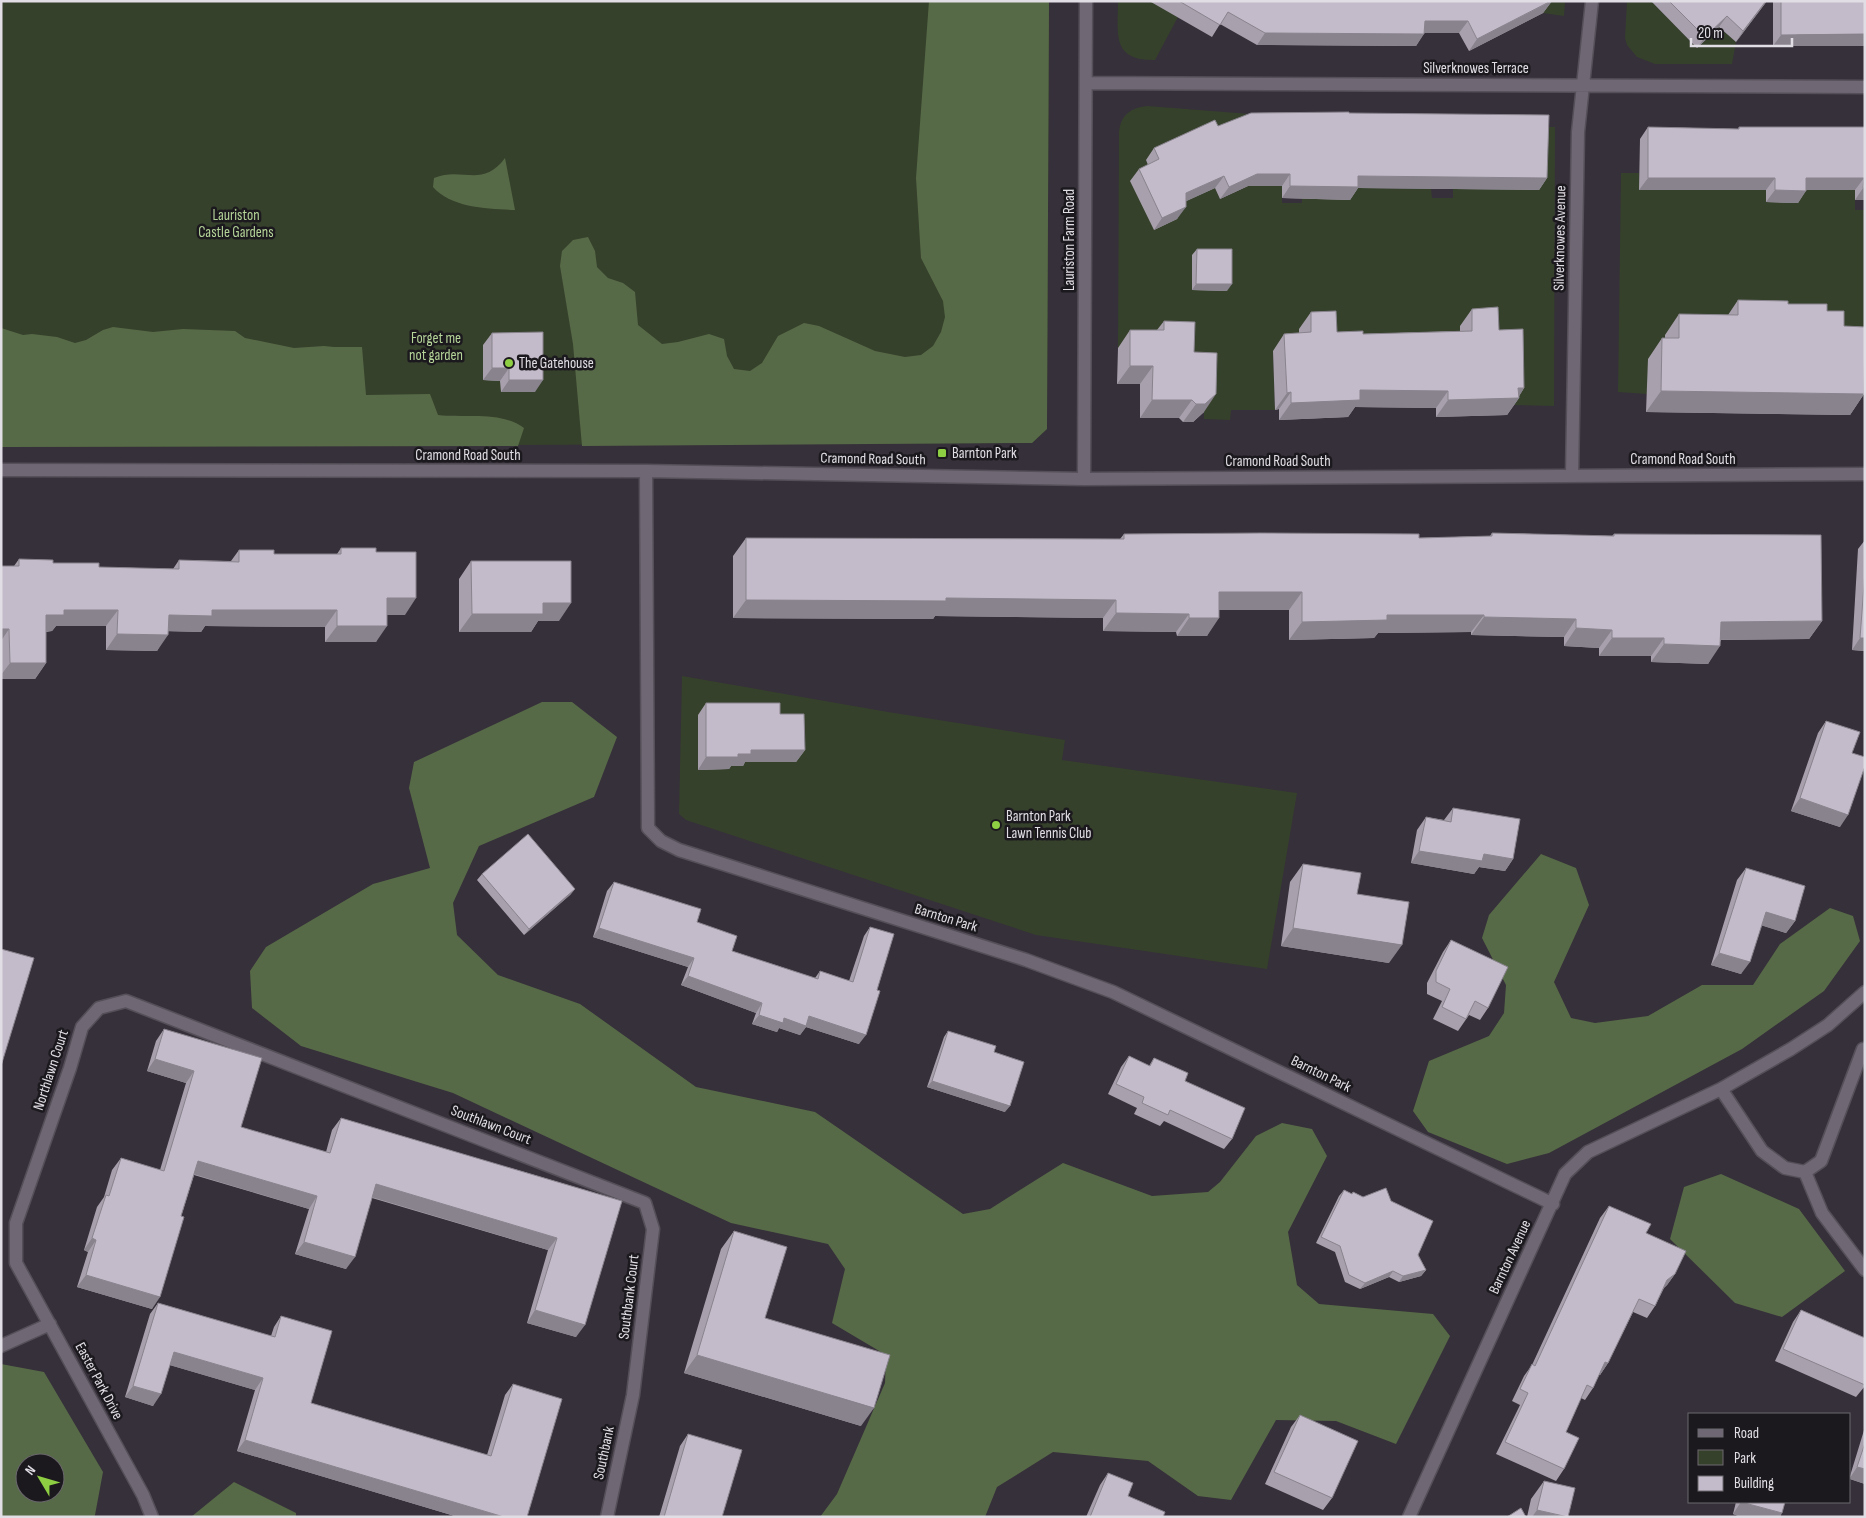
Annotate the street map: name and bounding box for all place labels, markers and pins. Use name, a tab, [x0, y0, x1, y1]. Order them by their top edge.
place label: The Gatehouse	[519, 354, 594, 373]
marker: The Gatehouse	[503, 357, 515, 369]
place label: Barnton Park	[952, 444, 1017, 463]
marker: Barnton Park	[936, 447, 948, 459]
place label: Barnton Park Lawn Tennis Club	[1006, 807, 1092, 843]
marker: Barnton Park Lawn Tennis Club	[990, 819, 1002, 831]

